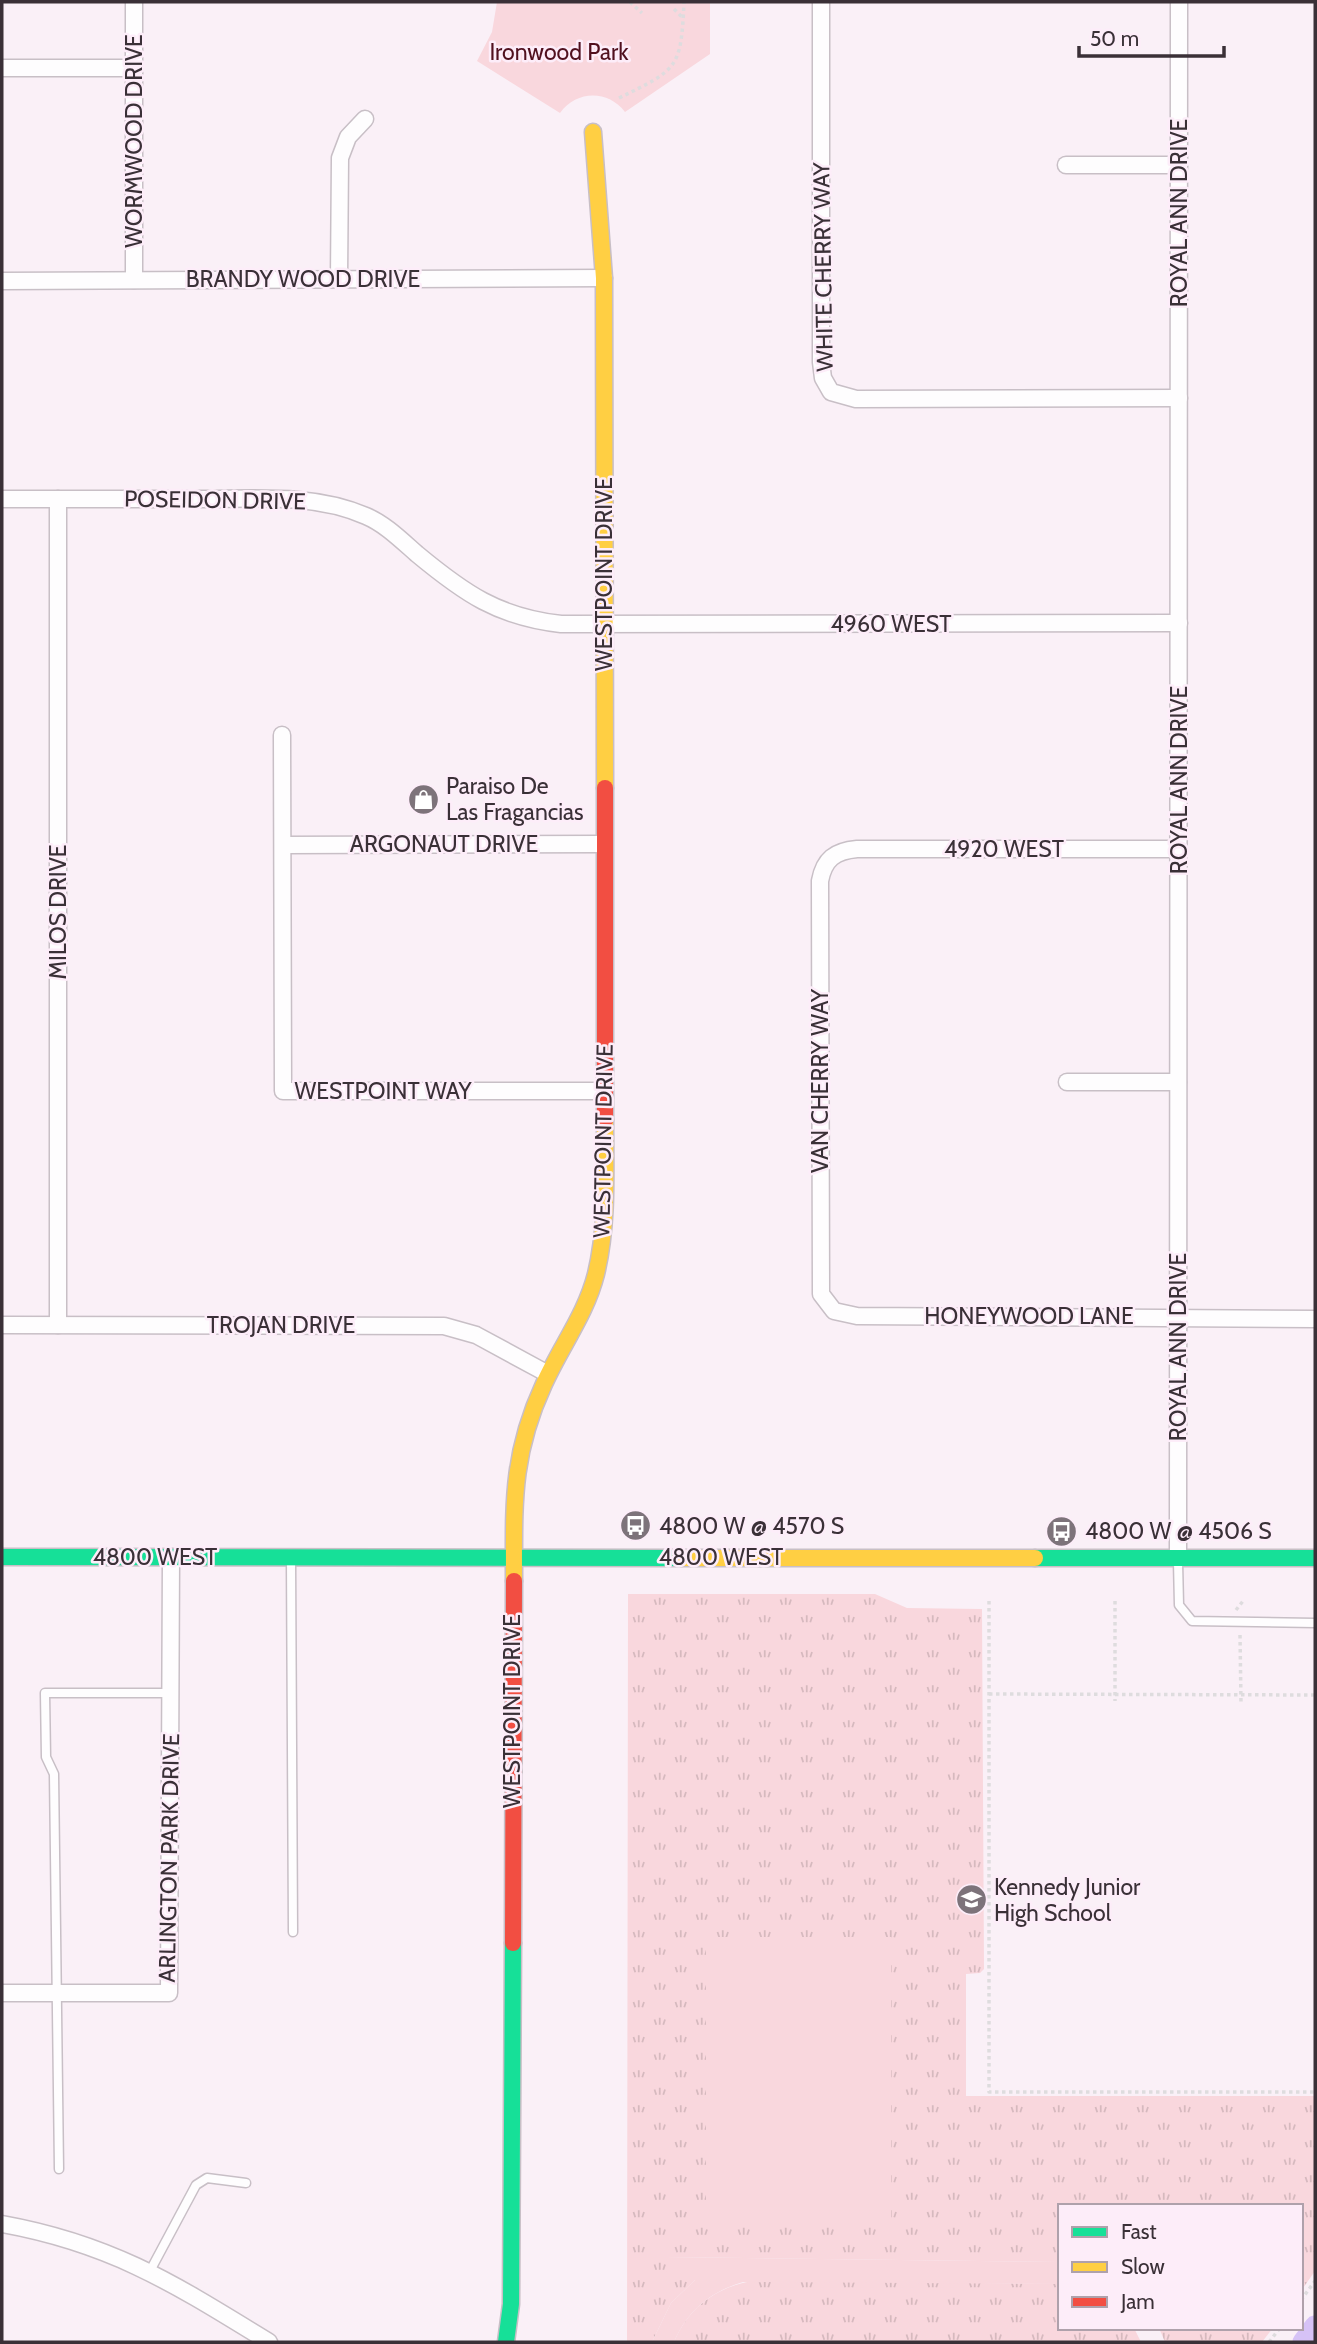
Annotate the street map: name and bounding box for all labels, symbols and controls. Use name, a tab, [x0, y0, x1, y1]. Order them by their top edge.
scale bar	[1079, 14, 1224, 58]
text: 50 m	[1090, 26, 1139, 51]
street label: WORMWOOD DRIVE	[120, 34, 148, 248]
park label: Ironwood Park	[489, 38, 629, 66]
street label: ROYAL ANN DRIVE	[1165, 119, 1193, 307]
street label: WHITE CHERRY WAY	[807, 161, 839, 372]
street label: BRANDY WOOD DRIVE	[186, 265, 420, 293]
street label: WESTPOINT DRIVE	[590, 477, 618, 671]
street label: POSEIDON DRIVE	[124, 484, 306, 516]
street label: 4960 WEST	[831, 610, 951, 638]
street label: ROYAL ANN DRIVE	[1165, 686, 1193, 874]
place label: Paraiso De Las Fragancias	[446, 772, 584, 826]
shop icon: Paraiso De Las Fragancias	[406, 782, 440, 816]
street label: ARGONAUT DRIVE	[350, 830, 538, 858]
street label: 4920 WEST	[944, 835, 1064, 863]
street label: MILOS DRIVE	[44, 845, 72, 979]
street label: VAN CHERRY WAY	[806, 988, 834, 1173]
street label: WESTPOINT DRIVE	[587, 1044, 619, 1238]
street label: WESTPOINT WAY	[294, 1077, 473, 1105]
street label: ROYAL ANN DRIVE	[1164, 1253, 1192, 1441]
street label: HONEYWOOD LANE	[924, 1302, 1134, 1330]
street label: TROJAN DRIVE	[207, 1311, 355, 1339]
bus stop icon: 4800 W @ 4570 S	[619, 1509, 653, 1543]
place label: 4800 W @ 4570 S	[659, 1512, 844, 1540]
bus stop icon: 4800 W @ 4506 S	[1045, 1514, 1079, 1548]
place label: 4800 W @ 4506 S	[1085, 1517, 1272, 1545]
street label: 4800 WEST	[93, 1543, 217, 1571]
street label: 4800 WEST	[659, 1543, 783, 1571]
street label: WESTPOINT DRIVE	[498, 1614, 526, 1808]
street label: ARLINGTON PARK DRIVE	[153, 1733, 185, 1983]
place label: Kennedy Junior High School	[994, 1873, 1141, 1927]
school or university icon: Kennedy Junior High School	[954, 1883, 988, 1917]
legend	[1058, 2204, 1303, 2330]
text: Fast	[1121, 2219, 1157, 2244]
text: Slow	[1121, 2254, 1165, 2279]
text: Jam	[1120, 2289, 1155, 2314]

